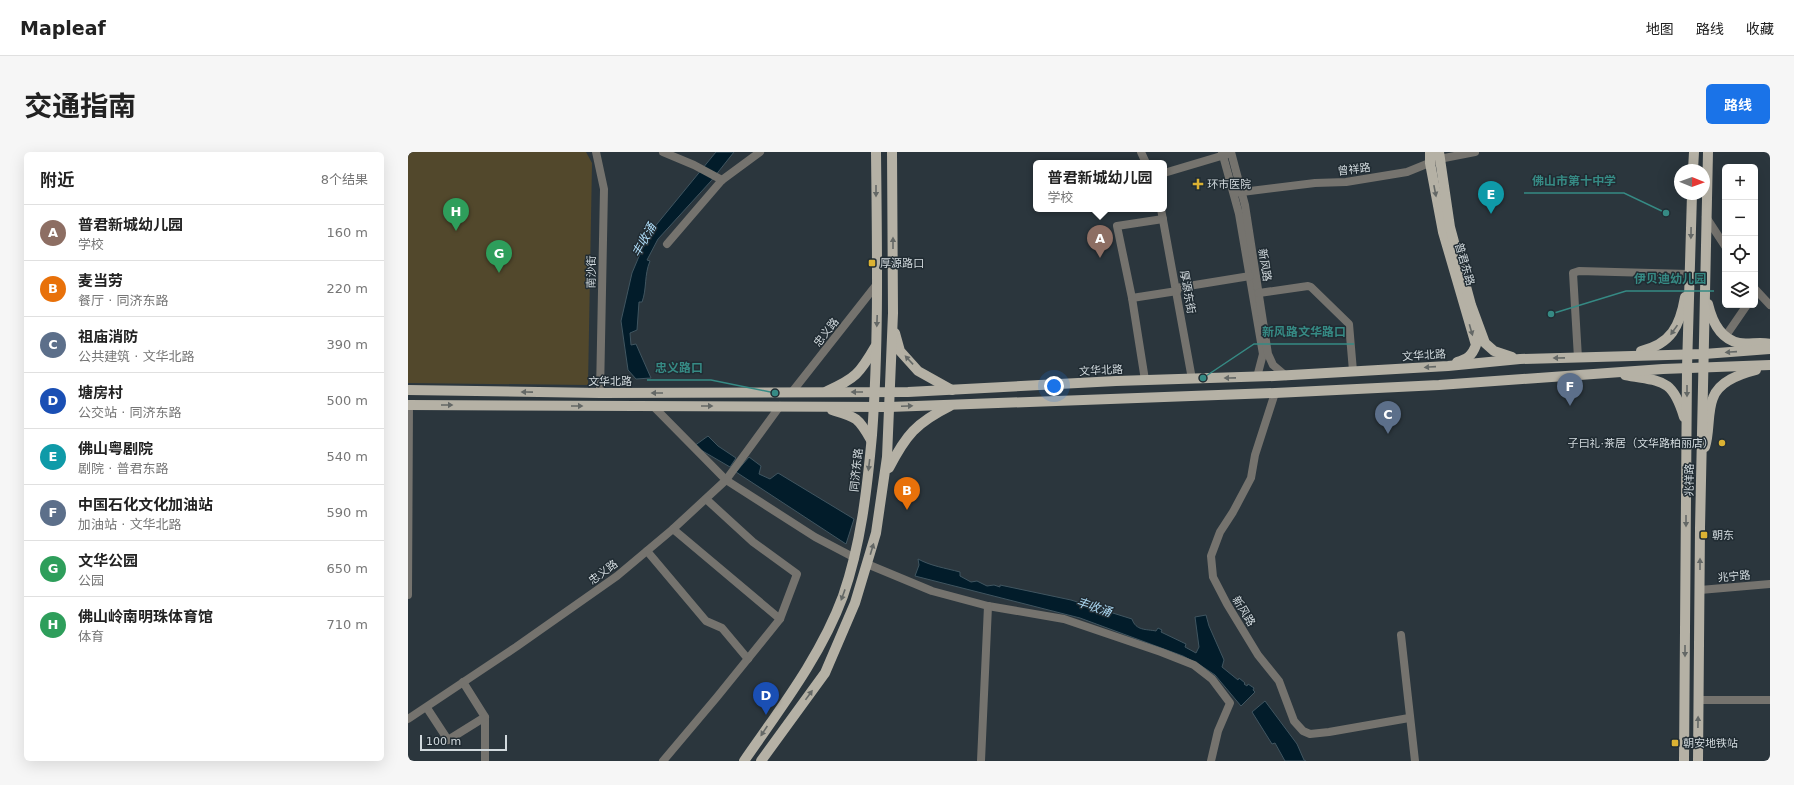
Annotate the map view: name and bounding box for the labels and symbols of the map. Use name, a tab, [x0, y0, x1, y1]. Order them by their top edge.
street label: 曾祥路	[1337, 161, 1371, 178]
north arrow	[1674, 164, 1710, 200]
callout: 佛山市第十中学	[1524, 169, 1624, 193]
text: 佛山市第十中学	[1532, 174, 1616, 188]
marker: 环市医院	[1192, 178, 1204, 190]
place label: 环市医院	[1207, 178, 1251, 191]
pin: E	[1478, 181, 1504, 214]
one-way arrow	[1433, 184, 1439, 197]
one-way arrow	[873, 185, 879, 198]
pin: H	[443, 198, 469, 231]
water label: 丰收涌	[629, 219, 660, 259]
pin: A	[1087, 225, 1113, 258]
one-way arrow	[1688, 227, 1694, 240]
one-way arrow	[889, 237, 896, 249]
pin: G	[486, 240, 512, 273]
street label: 普君东路	[1452, 241, 1477, 287]
street label: 新风路	[1256, 248, 1274, 282]
street label: 南沙街	[585, 255, 598, 289]
place label: 厚源路口	[880, 257, 924, 270]
marker: 厚源路口	[867, 258, 877, 268]
callout: 伊贝迪幼儿园	[1626, 267, 1714, 291]
street label: 厚源东街	[1177, 269, 1198, 315]
text: 伊贝迪幼儿园	[1634, 272, 1706, 286]
street label: 忠义路	[811, 315, 842, 349]
one-way arrow	[874, 315, 880, 328]
callout: 新风路文华路口	[1254, 320, 1354, 344]
one-way arrow	[1468, 324, 1474, 336]
text: 新风路文华路口	[1262, 325, 1346, 339]
one-way arrow	[1670, 325, 1678, 335]
street label: 文华北路	[1402, 347, 1446, 364]
one-way arrow	[1725, 348, 1737, 355]
one-way arrow	[904, 355, 913, 365]
one-way arrow	[1552, 355, 1565, 361]
callout: 忠义路口	[647, 356, 711, 380]
text: 忠义路口	[655, 361, 703, 375]
street label: 文华北路	[1079, 363, 1123, 378]
one-way arrow	[1424, 363, 1436, 370]
pin: F	[1557, 373, 1583, 406]
one-way arrow	[1224, 374, 1236, 381]
street label: 文华北路	[588, 375, 632, 388]
your location	[1044, 376, 1064, 396]
one-way arrow	[1684, 385, 1690, 398]
one-way arrow	[520, 389, 533, 395]
one-way arrow	[850, 389, 863, 395]
one-way arrow	[650, 390, 663, 396]
pin: C	[1375, 401, 1401, 434]
one-way arrow	[441, 402, 454, 408]
one-way arrow	[571, 403, 584, 409]
one-way arrow	[701, 403, 714, 409]
one-way arrow	[901, 403, 913, 410]
place label: 子曰礼·茶居（文华路柏丽店）	[1568, 437, 1714, 450]
marker: 子曰礼·茶居（文华路柏丽店）	[1717, 438, 1727, 448]
street label: 同济东路	[848, 447, 865, 493]
one-way arrow	[866, 459, 872, 471]
street label: 兆祥路	[1683, 463, 1696, 497]
pin: B	[894, 477, 920, 510]
one-way arrow	[1683, 515, 1689, 528]
place label: 朝东	[1712, 529, 1734, 542]
marker: 朝东	[1699, 530, 1709, 540]
one-way arrow	[869, 542, 875, 554]
street label: 忠义路	[586, 557, 620, 588]
one-way arrow	[1697, 557, 1703, 570]
street label: 兆宁路	[1717, 569, 1751, 584]
one-way arrow	[839, 589, 845, 601]
street label: 新风路	[1230, 594, 1258, 629]
water label: 丰收涌	[1075, 595, 1115, 620]
one-way arrow	[1682, 645, 1688, 658]
pin: D	[753, 682, 779, 715]
one-way arrow	[805, 690, 813, 701]
one-way arrow	[1695, 715, 1701, 728]
one-way arrow	[760, 726, 768, 737]
scale bar	[420, 733, 507, 752]
place label: 朝安地铁站	[1683, 737, 1738, 750]
marker: 朝安地铁站	[1670, 738, 1680, 748]

